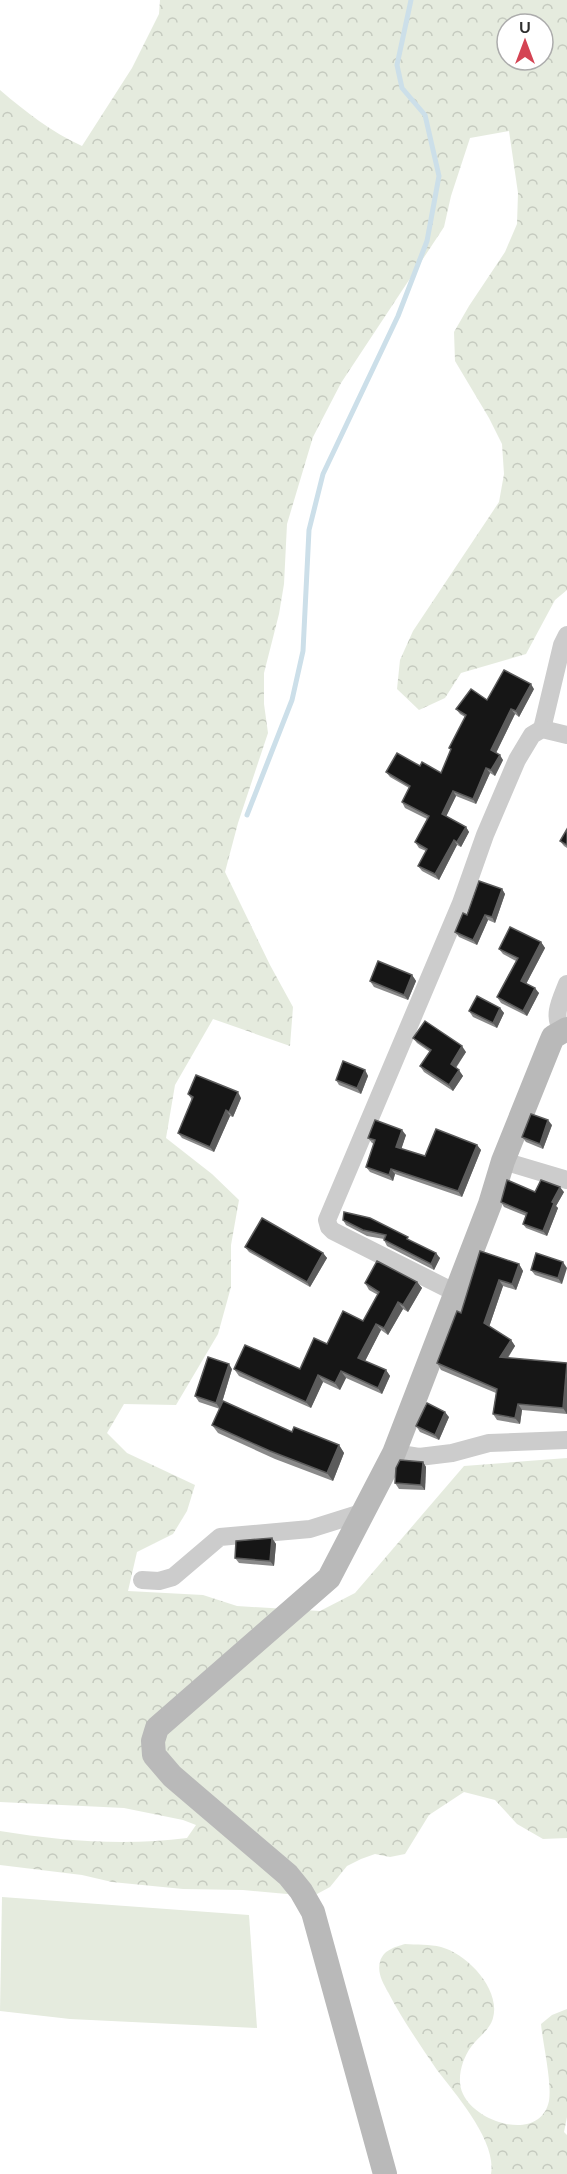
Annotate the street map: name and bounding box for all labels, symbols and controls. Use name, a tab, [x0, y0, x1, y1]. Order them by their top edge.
north arrow	[495, 12, 555, 72]
text: U	[519, 17, 531, 36]

